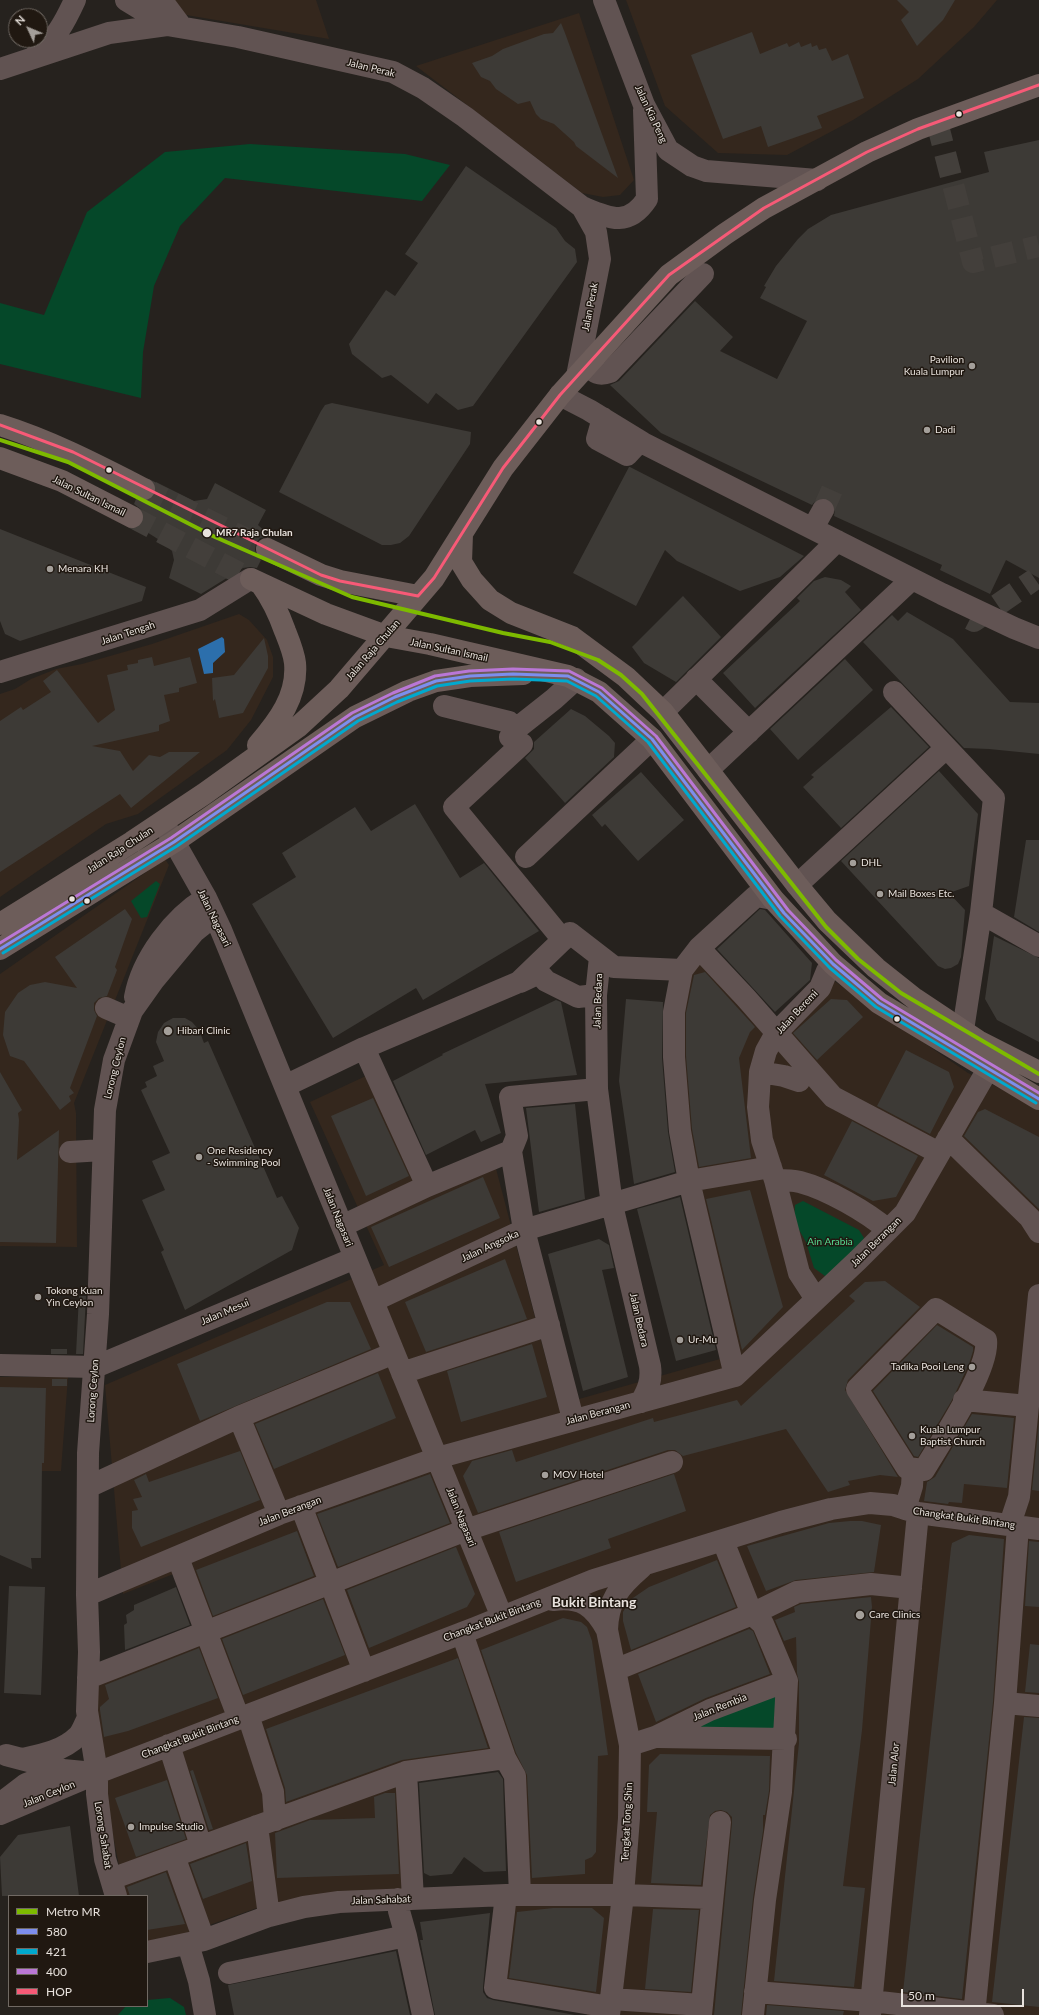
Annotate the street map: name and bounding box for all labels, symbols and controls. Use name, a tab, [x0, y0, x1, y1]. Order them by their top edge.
north arrow	[8, 8, 48, 48]
text: N	[12, 12, 27, 28]
street label: Jalan Perak	[346, 56, 396, 80]
street label: Jalan Kia Peng	[632, 83, 670, 145]
unlabelled marker	[954, 109, 964, 119]
street label: Jalan Perak	[579, 282, 601, 332]
place label: Pavilion Kuala Lumpur	[904, 354, 964, 378]
marker: Pavilion Kuala Lumpur	[967, 361, 977, 371]
unlabelled marker	[534, 417, 544, 427]
place label: Dadi	[935, 424, 955, 436]
marker: Dadi	[922, 425, 932, 435]
unlabelled marker	[104, 465, 114, 475]
street label: Jalan Sultan Ismail	[51, 473, 127, 519]
marker: MR7 Raja Chulan	[201, 527, 213, 539]
place label: MR7 Raja Chulan	[216, 527, 293, 539]
place label: Menara KH	[58, 563, 108, 575]
marker: Menara KH	[45, 564, 55, 574]
street label: Jalan Raja Chulan	[343, 617, 403, 683]
street label: Jalan Tengah	[100, 619, 156, 647]
street label: Jalan Sultan Ismail	[409, 636, 489, 664]
street label: Jalan Raja Chulan	[85, 824, 155, 876]
place label: DHL	[861, 857, 881, 869]
marker: DHL	[848, 858, 858, 868]
street label: Jalan Nagasari	[195, 887, 233, 949]
place label: Mail Boxes Etc.	[888, 888, 954, 900]
marker: Mail Boxes Etc.	[875, 889, 885, 899]
unlabelled marker	[67, 894, 77, 904]
unlabelled marker	[82, 896, 92, 906]
street label: Jalan Bedara	[591, 973, 605, 1029]
street label: Jalan Beremi	[774, 988, 820, 1036]
unlabelled marker	[892, 1014, 902, 1024]
marker: Hibari Clinic	[162, 1025, 174, 1037]
place label: Hibari Clinic	[177, 1025, 230, 1037]
street label: Lorong Ceylon	[102, 1036, 128, 1100]
place label: One Residency - Swimming Pool	[207, 1145, 280, 1168]
marker: One Residency - Swimming Pool	[194, 1152, 204, 1162]
street label: Jalan Nagasari	[321, 1186, 355, 1248]
street label: Jalan Berangan	[848, 1214, 904, 1270]
street label: Jalan Angsoka	[459, 1227, 521, 1265]
park label: Ain Arabia	[807, 1236, 853, 1248]
place label: Tokong Kuan Yin Ceylon	[46, 1285, 103, 1308]
marker: Tokong Kuan Yin Ceylon	[33, 1292, 43, 1302]
street label: Jalan Bedara	[627, 1292, 651, 1348]
street label: Jalan Mesui	[199, 1296, 251, 1328]
place label: Ur-Mu	[688, 1334, 717, 1346]
marker: Ur-Mu	[675, 1335, 685, 1345]
street label: Lorong Ceylon	[85, 1359, 101, 1423]
place label: Tadika Pooi Leng	[891, 1361, 964, 1373]
marker: Tadika Pooi Leng	[967, 1362, 977, 1372]
street label: Jalan Berangan	[565, 1399, 631, 1427]
place label: Kuala Lumpur Baptist Church	[920, 1424, 985, 1448]
marker: Kuala Lumpur Baptist Church	[907, 1431, 917, 1441]
place label: MOV Hotel	[553, 1469, 604, 1481]
marker: MOV Hotel	[540, 1470, 550, 1480]
street label: Jalan Nagasari	[444, 1486, 478, 1548]
street label: Jalan Berangan	[257, 1494, 323, 1528]
street label: Changkat Bukit Bintang	[912, 1505, 1016, 1531]
district label: Bukit Bintang	[552, 1594, 636, 1610]
street label: Changkat Bukit Bintang	[442, 1596, 542, 1644]
marker: Care Clinics	[854, 1609, 866, 1621]
place label: Care Clinics	[869, 1609, 920, 1621]
street label: Jalan Rembia	[691, 1691, 749, 1723]
street label: Changkat Bukit Bintang	[140, 1713, 240, 1761]
street label: Jalan Alor	[886, 1742, 902, 1786]
street label: Jalan Ceylon	[21, 1778, 77, 1810]
street label: Tengkat Tong Shin	[619, 1782, 635, 1862]
street label: Lorong Sahabat	[92, 1801, 114, 1869]
place label: Impulse Studio	[139, 1821, 204, 1833]
marker: Impulse Studio	[126, 1822, 136, 1832]
street label: Jalan Sahabat	[351, 1893, 411, 1907]
legend	[8, 1895, 148, 2007]
text: Metro MR	[46, 1904, 100, 1919]
text: 580	[46, 1924, 67, 1939]
text: 421	[46, 1944, 67, 1959]
text: 400	[46, 1964, 67, 1979]
scale bar	[903, 1981, 1026, 2007]
text: HOP	[46, 1984, 72, 1999]
text: 50 m	[908, 1988, 935, 2003]

